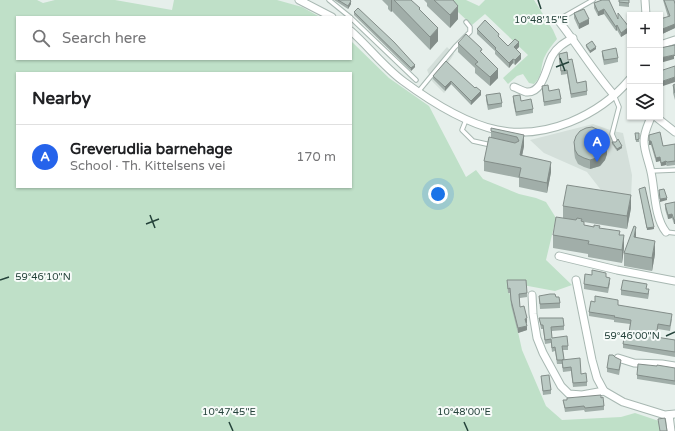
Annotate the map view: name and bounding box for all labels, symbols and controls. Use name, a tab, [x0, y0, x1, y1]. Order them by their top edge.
map controls	[627, 12, 663, 120]
button: +	[627, 12, 663, 48]
text: 10°48'15"E	[514, 14, 568, 26]
search box	[16, 16, 352, 60]
icon: search	[30, 27, 52, 49]
text: Search here	[62, 29, 146, 47]
button: −	[627, 48, 663, 84]
button: layers	[627, 84, 663, 120]
text: Nearby	[32, 88, 91, 109]
pin: A	[584, 129, 610, 162]
text: Greverudlia barnehage	[70, 140, 233, 158]
text: A	[40, 149, 50, 165]
text: 170 m	[296, 149, 336, 165]
text: School · Th. Kittelsens vei	[70, 158, 225, 174]
your location	[428, 184, 448, 204]
text: 59°46'10"N	[15, 271, 71, 283]
text: 59°46'00"N	[604, 330, 660, 342]
text: 10°47'45"E	[202, 406, 256, 418]
text: 10°48'00"E	[437, 406, 491, 418]

